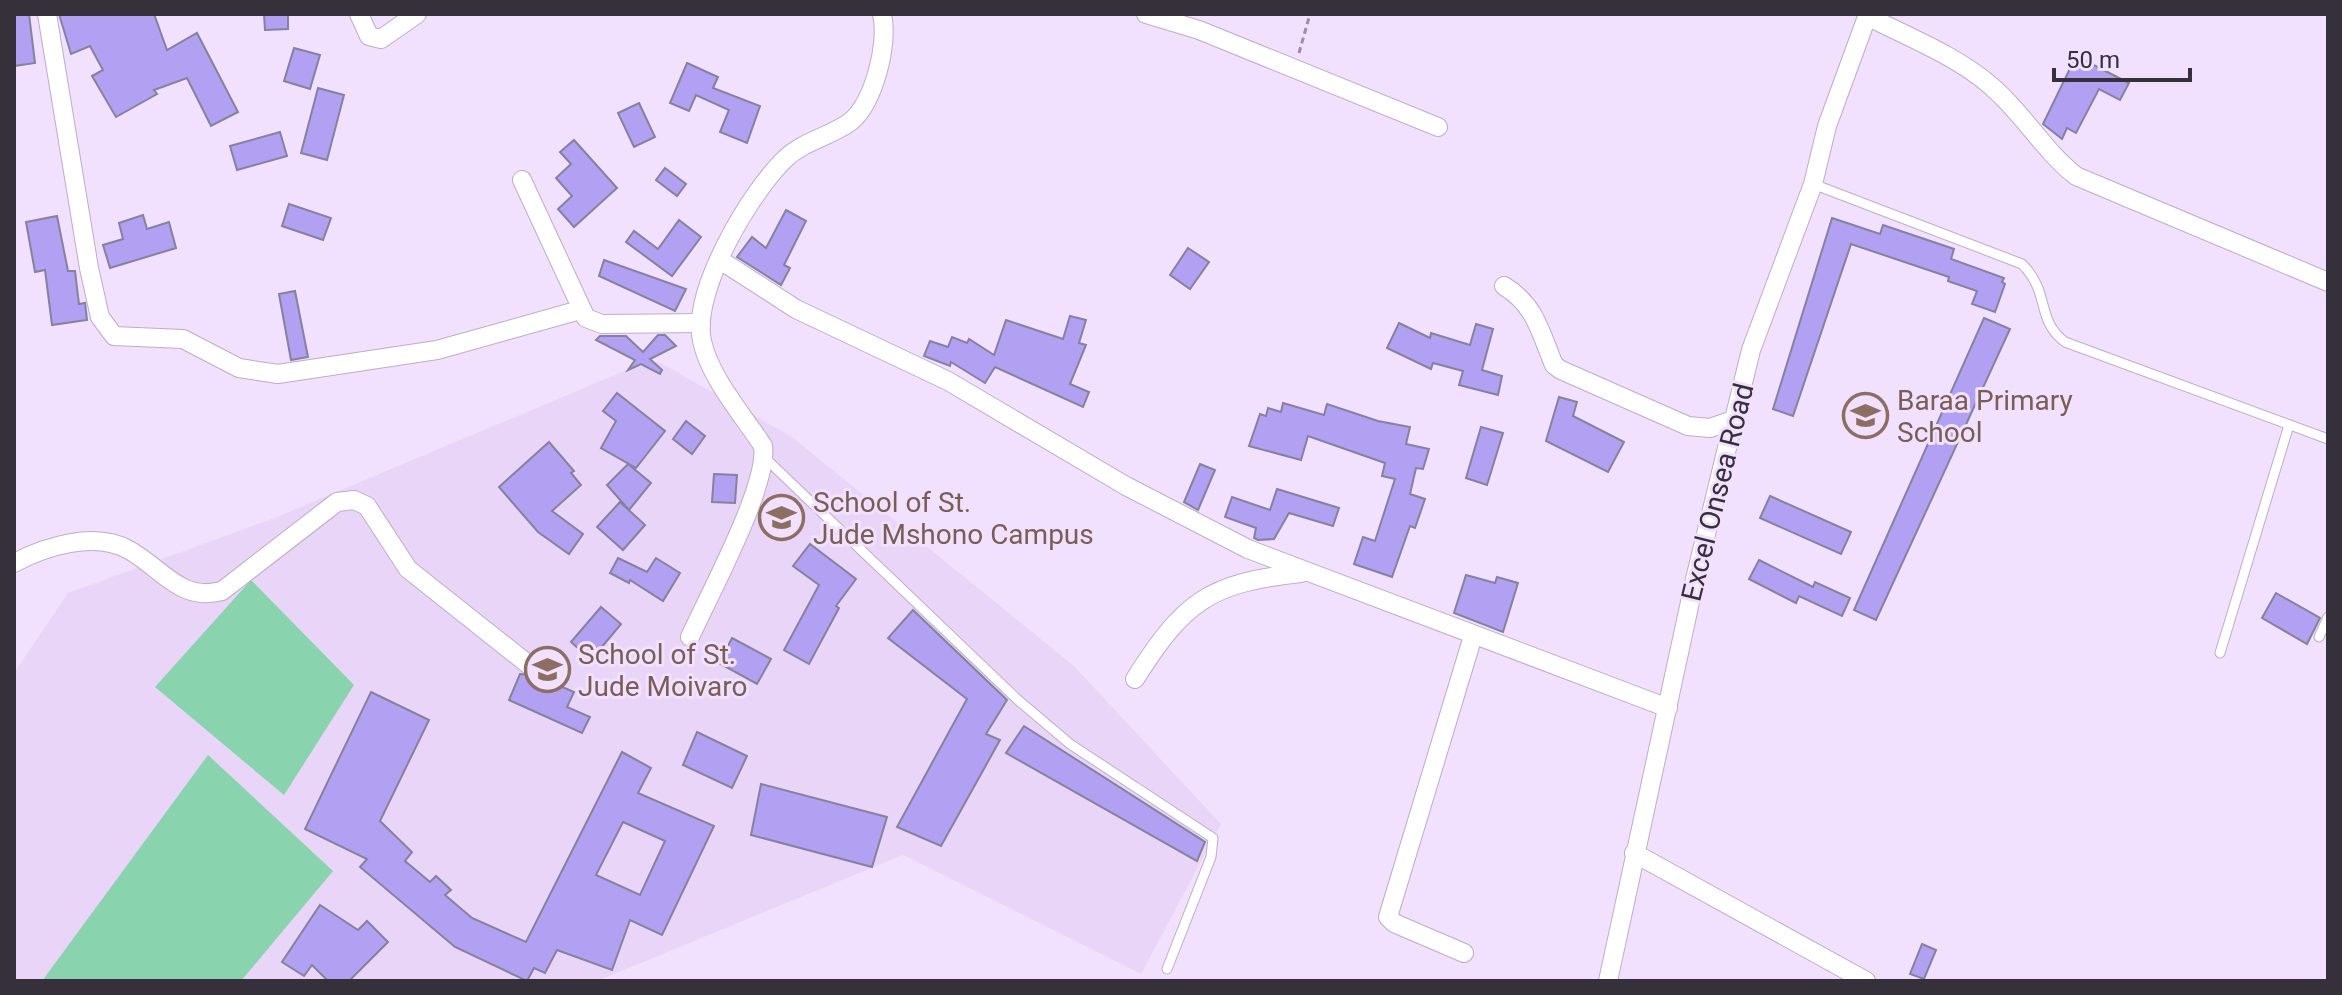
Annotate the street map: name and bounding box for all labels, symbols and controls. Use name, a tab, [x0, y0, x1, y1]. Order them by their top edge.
scale bar	[2054, 32, 2190, 82]
text: 50 m	[2066, 46, 2120, 74]
street label: Excel Onsea Road	[1674, 380, 1760, 604]
place label: Baraa Primary School	[1897, 384, 2073, 449]
school or university icon: Baraa Primary School	[1842, 392, 1890, 440]
place label: School of St. Jude Mshono Campus	[813, 486, 1094, 551]
school or university icon: School of St. Jude Mshono Campus	[758, 494, 806, 542]
place label: School of St. Jude Moivaro	[578, 638, 747, 703]
school or university icon: School of St. Jude Moivaro	[523, 646, 571, 694]

